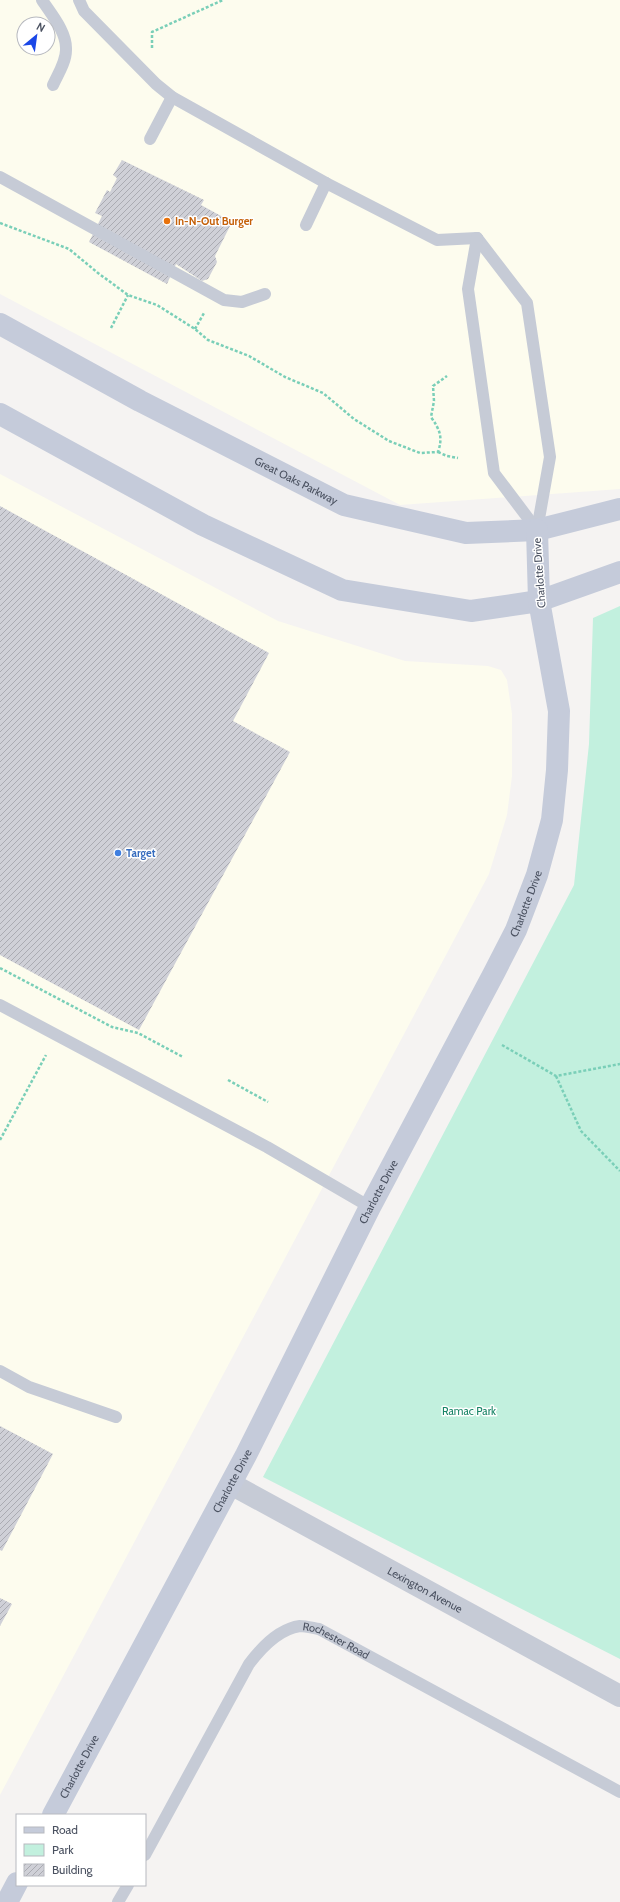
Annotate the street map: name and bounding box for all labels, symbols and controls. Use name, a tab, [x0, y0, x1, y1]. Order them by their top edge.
north arrow	[16, 16, 56, 56]
text: N	[34, 19, 48, 35]
place label: In-N-Out Burger	[175, 214, 253, 228]
marker: In-N-Out Burger	[162, 216, 172, 226]
street label: Great Oaks Parkway	[252, 454, 341, 508]
street label: Charlotte Drive	[530, 537, 548, 608]
place label: Target	[126, 846, 156, 860]
marker: Target	[113, 848, 123, 858]
street label: Charlotte Drive	[507, 869, 545, 939]
street label: Charlotte Drive	[356, 1157, 401, 1226]
park label: Ramac Park	[442, 1404, 496, 1418]
street label: Charlotte Drive	[209, 1446, 255, 1515]
street label: Lexington Avenue	[385, 1564, 465, 1616]
street label: Rochester Road	[302, 1619, 372, 1662]
street label: Charlotte Drive	[56, 1732, 102, 1801]
legend	[16, 1814, 146, 1886]
text: Road	[52, 1822, 78, 1837]
text: Park	[52, 1842, 74, 1857]
text: Building	[52, 1862, 94, 1877]

